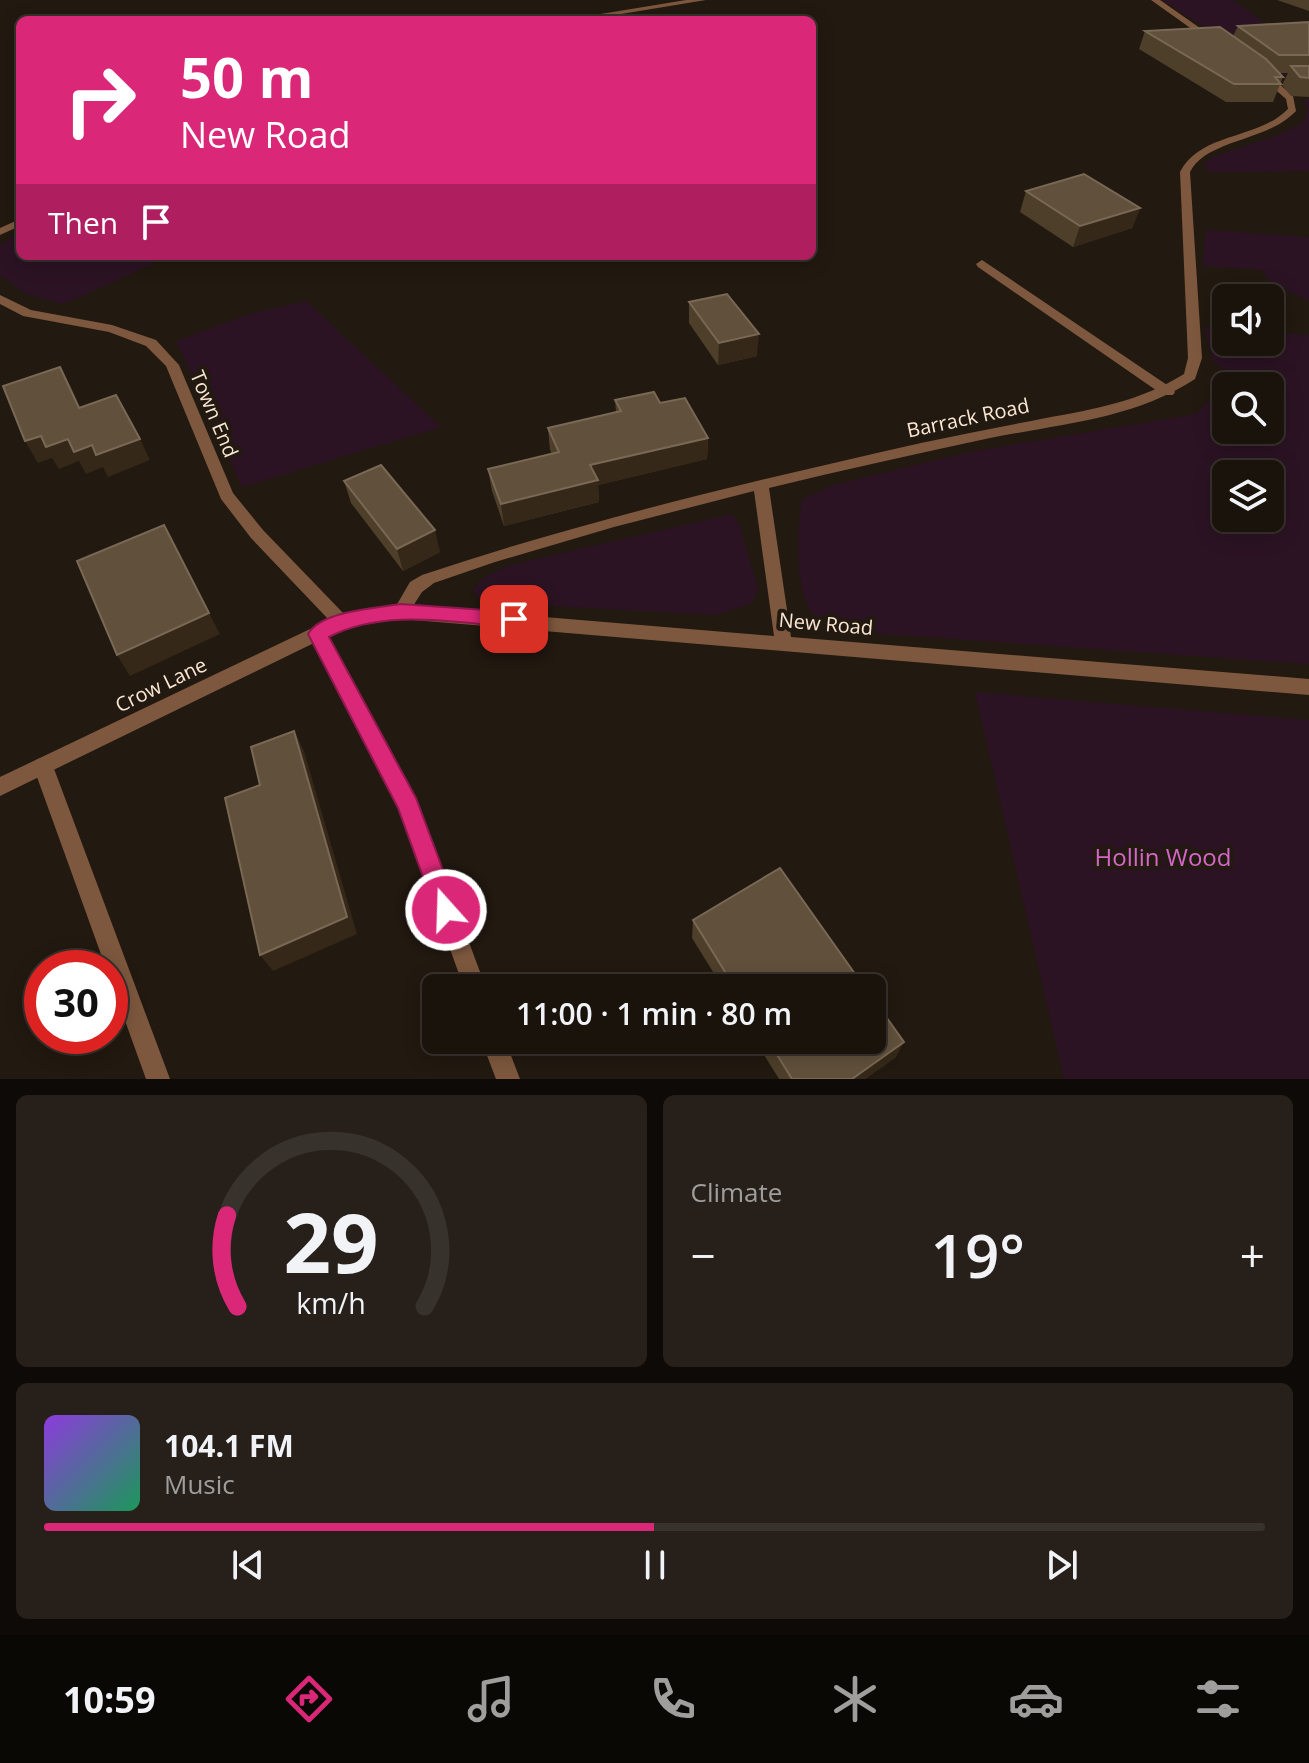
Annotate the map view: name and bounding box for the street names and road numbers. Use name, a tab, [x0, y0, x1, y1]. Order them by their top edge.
street label: Town End	[184, 366, 245, 461]
street label: Barrack Road	[904, 391, 1032, 444]
street label: New Road	[778, 606, 874, 641]
street label: Crow Lane	[111, 651, 211, 718]

